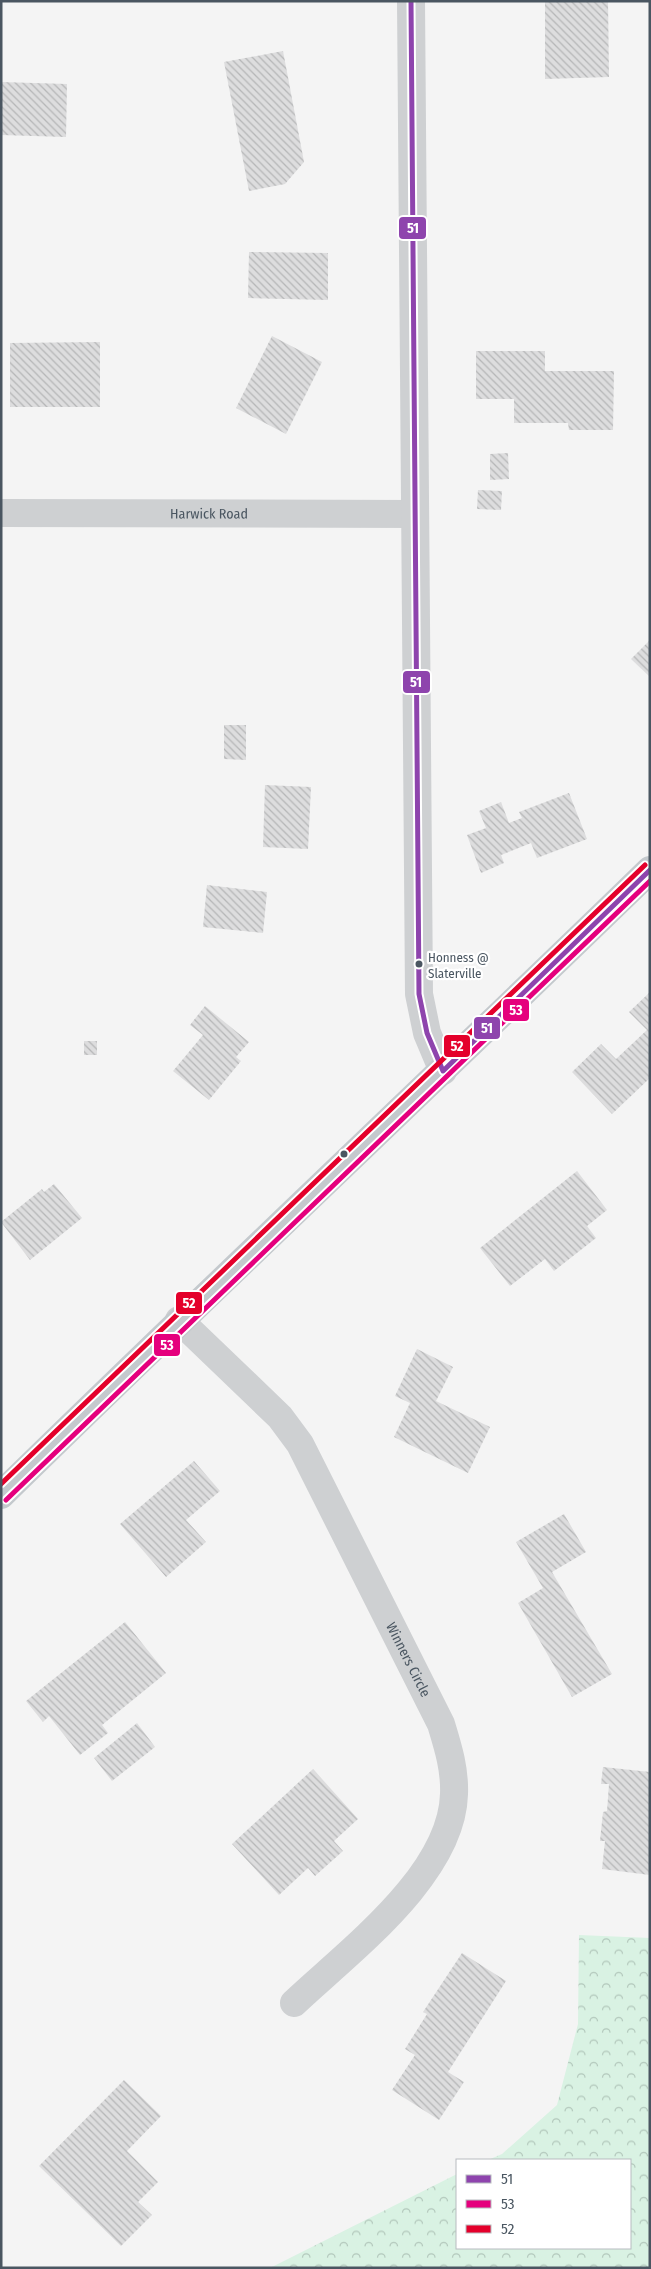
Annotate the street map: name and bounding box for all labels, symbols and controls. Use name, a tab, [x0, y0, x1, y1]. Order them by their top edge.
line badge: 51	[398, 216, 427, 240]
text: 51	[407, 220, 419, 237]
street label: Harwick Road	[170, 505, 248, 523]
line badge: 51	[402, 670, 431, 694]
text: 51	[410, 674, 422, 691]
place label: Honness @ Slaterville	[428, 950, 489, 981]
marker: Honness @ Slaterville	[414, 959, 424, 969]
line badge: 53	[502, 998, 530, 1022]
text: 53	[509, 1002, 523, 1019]
line badge: 51	[473, 1016, 501, 1040]
text: 51	[481, 1020, 493, 1037]
line badge: 52	[443, 1034, 471, 1058]
text: 52	[450, 1038, 464, 1055]
unlabelled marker	[339, 1149, 349, 1159]
line badge: 52	[175, 1291, 203, 1315]
text: 52	[182, 1295, 196, 1312]
line badge: 53	[153, 1333, 181, 1357]
text: 53	[160, 1337, 174, 1354]
street label: Winners Circle	[382, 1620, 434, 1700]
legend	[456, 2159, 631, 2249]
text: 51	[501, 2170, 513, 2188]
text: 53	[501, 2195, 515, 2213]
text: 52	[501, 2220, 515, 2238]

